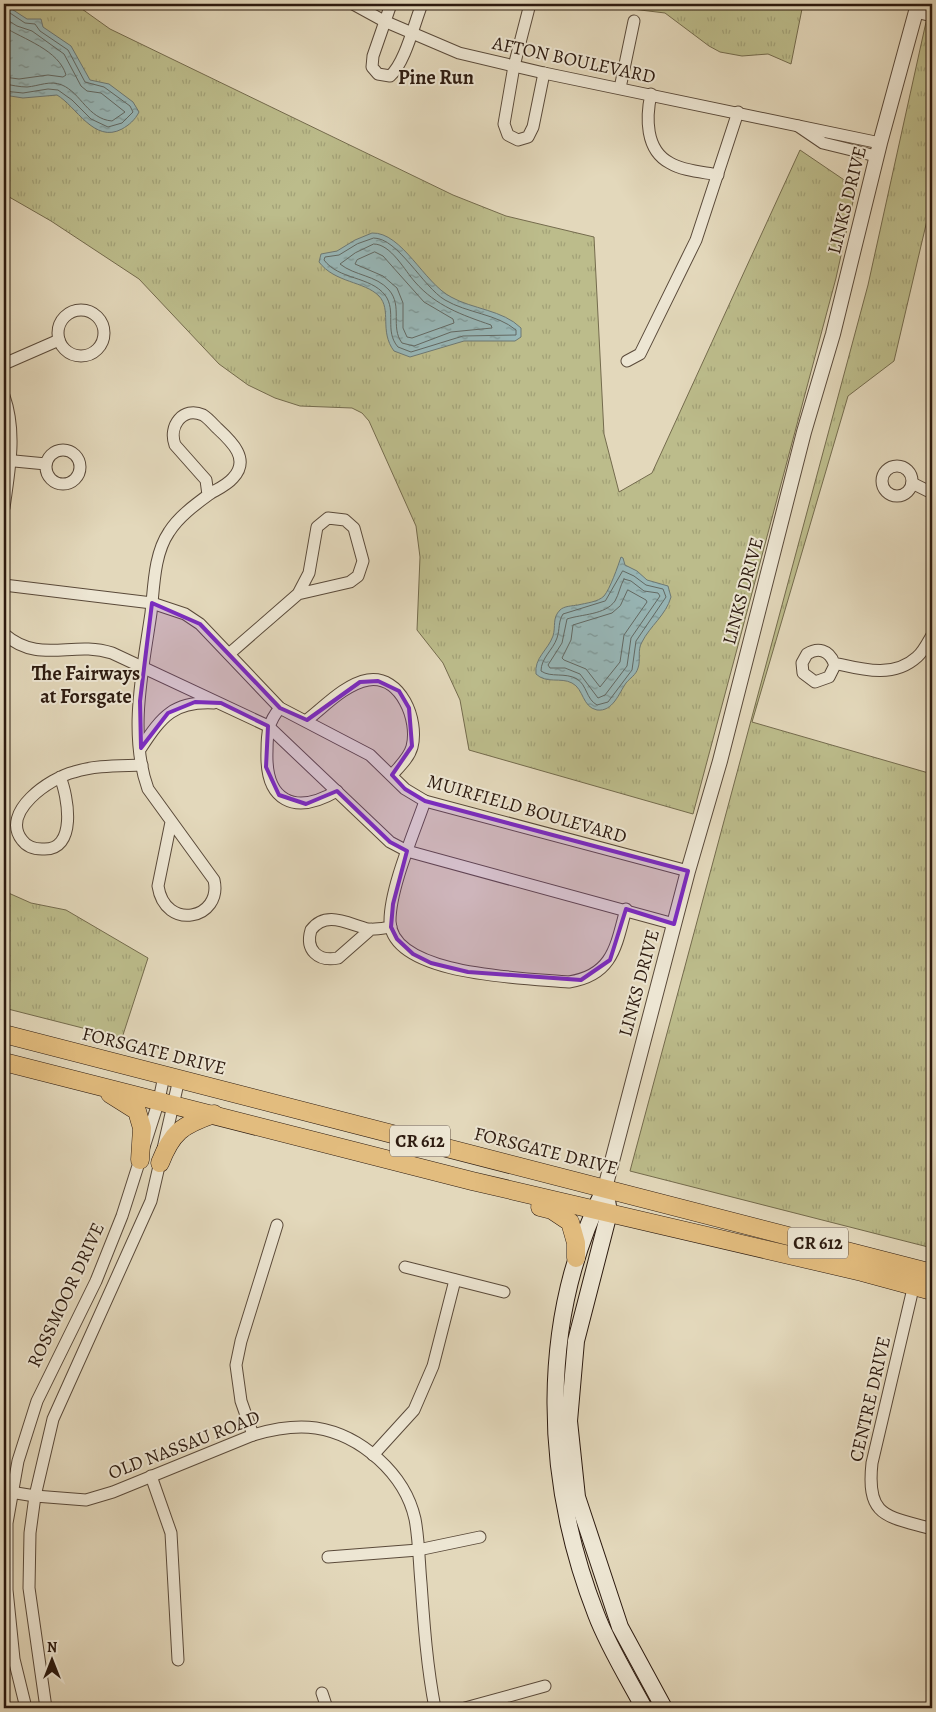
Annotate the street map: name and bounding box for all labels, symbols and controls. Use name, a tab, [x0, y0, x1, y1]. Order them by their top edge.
street label: AFTON BOULEVARD	[489, 30, 658, 90]
district label: Pine Run	[398, 64, 474, 91]
street label: LINKS DRIVE	[821, 143, 873, 257]
street label: LINKS DRIVE	[716, 534, 770, 648]
district label: The Fairways at Forsgate	[32, 660, 140, 710]
street label: MUIRFIELD BOULEVARD	[424, 768, 630, 850]
street label: LINKS DRIVE	[612, 926, 666, 1040]
street label: FORSGATE DRIVE	[79, 1021, 229, 1081]
street label: FORSGATE DRIVE	[471, 1121, 621, 1181]
road number: CR 612	[390, 1126, 450, 1156]
street label: ROSSMOOR DRIVE	[21, 1218, 111, 1372]
road number: CR 612	[788, 1228, 848, 1258]
street label: CENTRE DRIVE	[843, 1334, 897, 1464]
street label: OLD NASSAU ROAD	[104, 1404, 264, 1486]
north arrow	[28, 1634, 78, 1684]
text: N	[47, 1638, 57, 1657]

